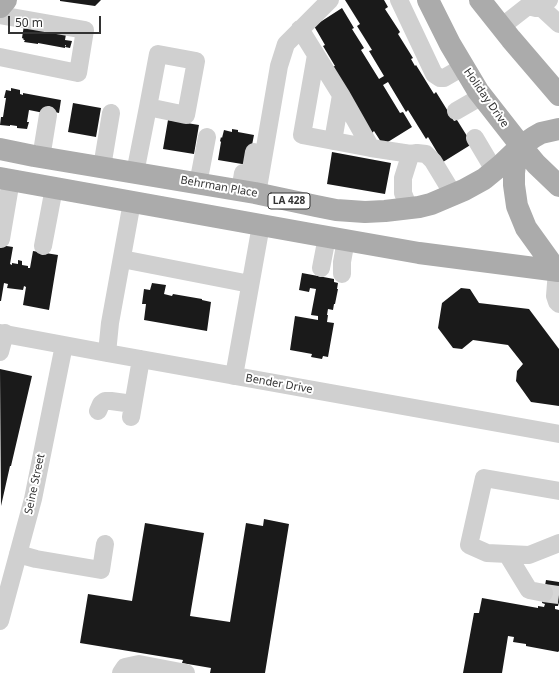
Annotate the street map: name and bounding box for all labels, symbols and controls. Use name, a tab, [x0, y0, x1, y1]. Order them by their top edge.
scale bar	[10, 8, 103, 34]
text: 50 m	[15, 14, 43, 31]
street label: Holiday Drive	[461, 66, 511, 130]
street label: Behrman Place	[179, 174, 259, 200]
road number: LA 428	[268, 193, 310, 209]
street label: Bender Drive	[245, 372, 313, 396]
street label: Seine Street	[22, 452, 48, 516]

